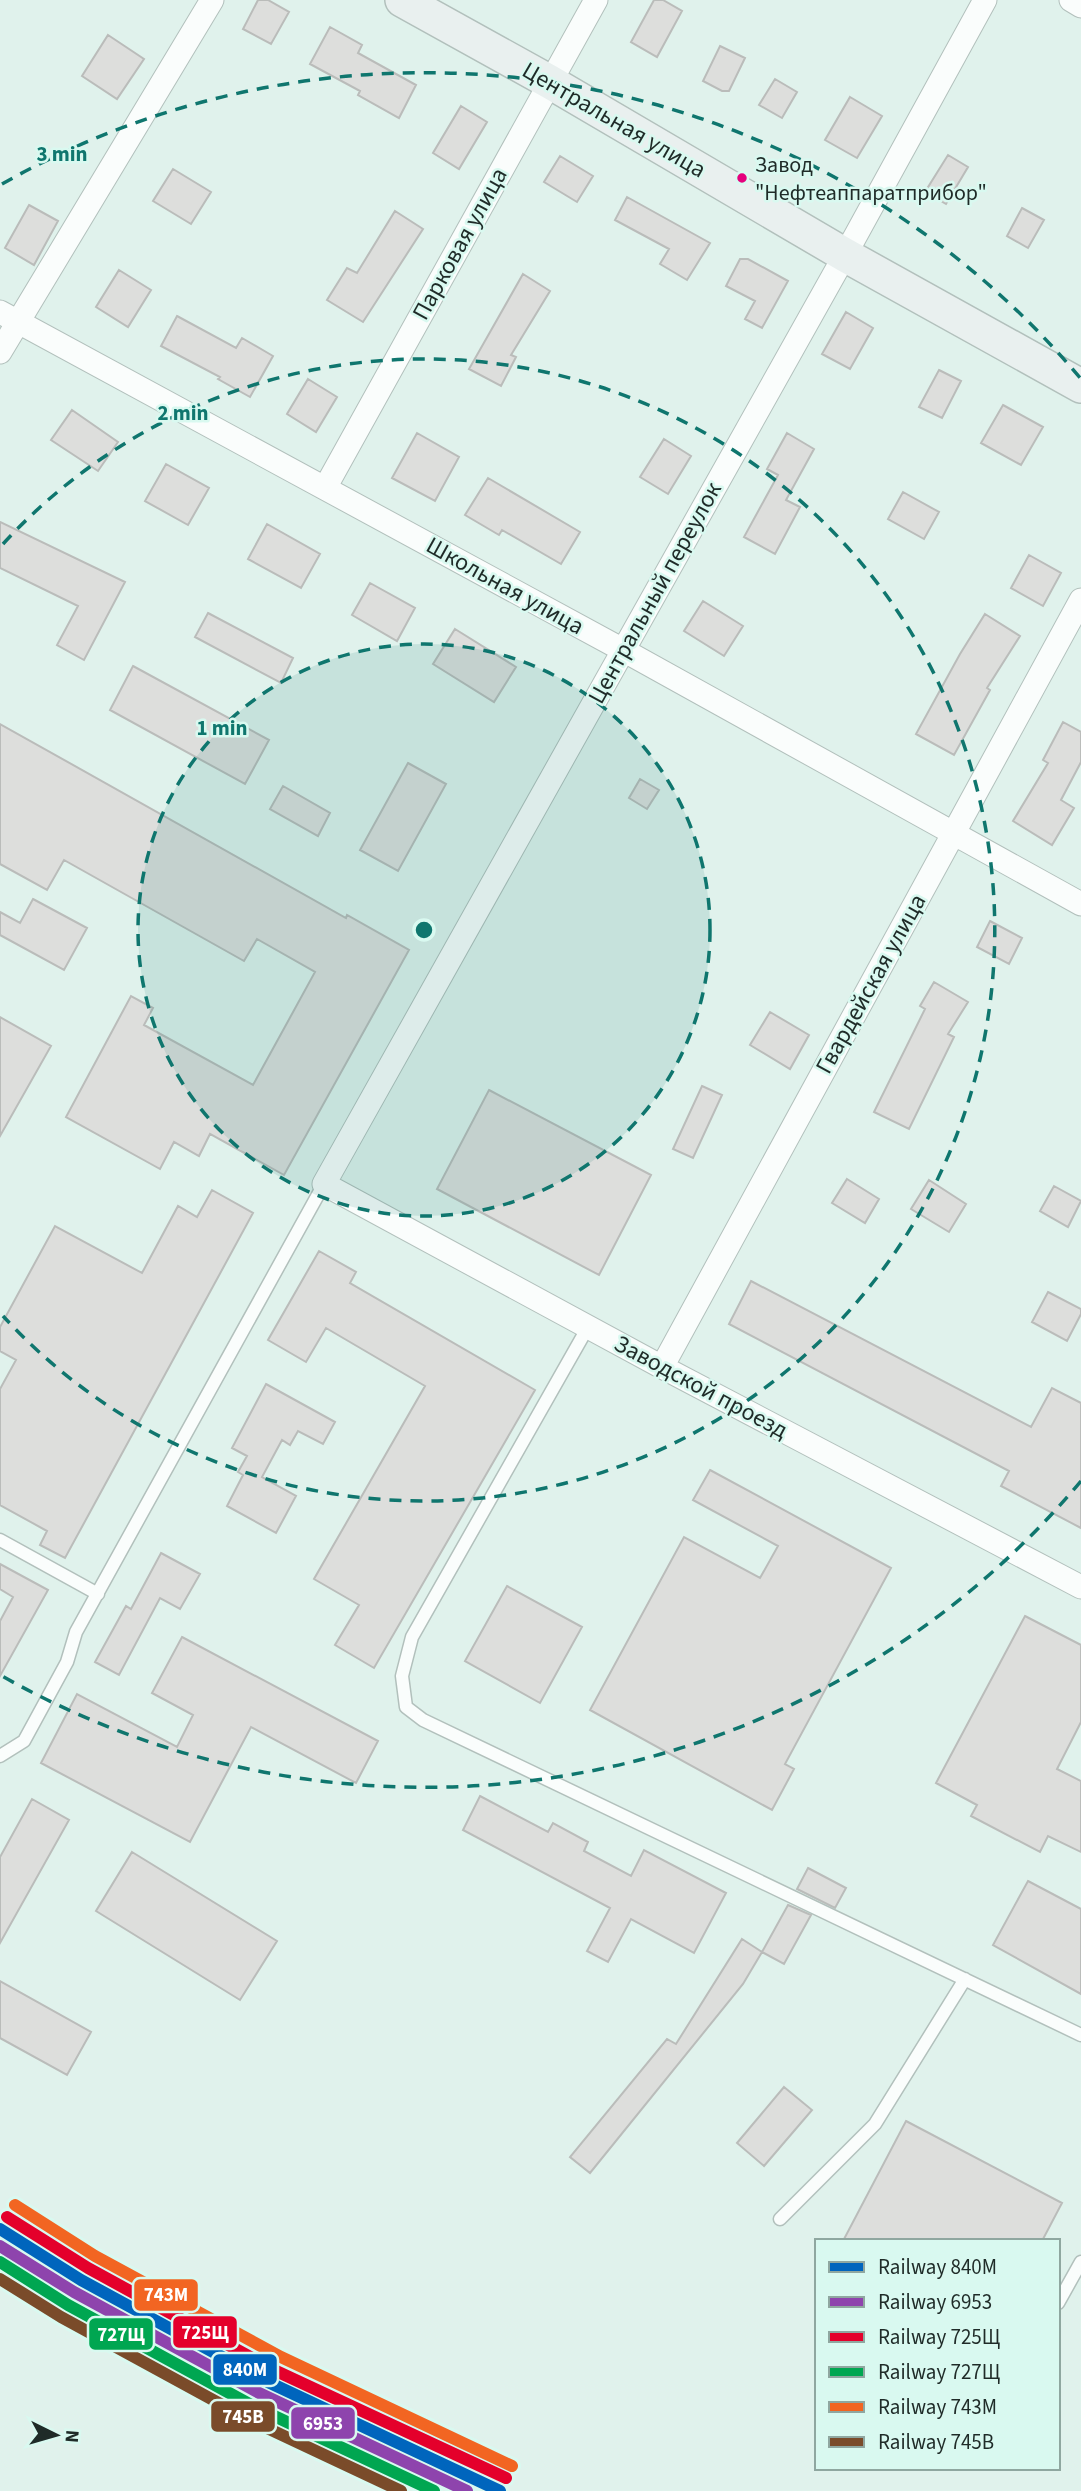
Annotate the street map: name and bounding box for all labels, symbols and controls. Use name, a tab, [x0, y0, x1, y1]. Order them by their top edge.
street label: Центральная улица	[515, 53, 713, 187]
text: 3 min	[36, 139, 88, 169]
place label: Завод "Нефтеаппаратприбор"	[755, 149, 987, 209]
street label: Парковая улица	[404, 161, 516, 327]
marker: Завод "Нефтеаппаратприбор"	[735, 171, 749, 185]
text: 2 min	[157, 398, 209, 428]
street label: Центральный переулок	[579, 476, 731, 710]
street label: Школьная улица	[420, 528, 590, 644]
text: 1 min	[196, 713, 248, 743]
street label: Гвардейская улица	[807, 888, 935, 1080]
centre of rings	[412, 918, 436, 942]
street label: Заводской проезд	[608, 1326, 794, 1448]
legend	[815, 2239, 1060, 2470]
text: Railway 840М	[878, 2252, 997, 2282]
line badge: 743М	[133, 2278, 199, 2312]
text: 743М	[144, 2282, 188, 2309]
text: Railway 6953	[878, 2287, 992, 2317]
line badge: 725Щ	[172, 2315, 238, 2349]
line badge: 727Щ	[88, 2317, 154, 2351]
text: 725Щ	[181, 2320, 229, 2347]
text: 727Щ	[97, 2322, 145, 2349]
text: Railway 725Щ	[878, 2322, 1000, 2352]
line badge: 840М	[212, 2353, 278, 2386]
text: 840М	[223, 2357, 267, 2384]
text: Railway 727Щ	[878, 2357, 1000, 2387]
text: Railway 743М	[878, 2392, 997, 2422]
north arrow	[21, 2400, 91, 2470]
line badge: 745В	[210, 2400, 276, 2433]
text: 745В	[222, 2404, 264, 2431]
line badge: 6953	[290, 2406, 356, 2440]
text: 6953	[303, 2411, 343, 2438]
text: Railway 745В	[878, 2427, 994, 2457]
text: N	[57, 2429, 85, 2444]

